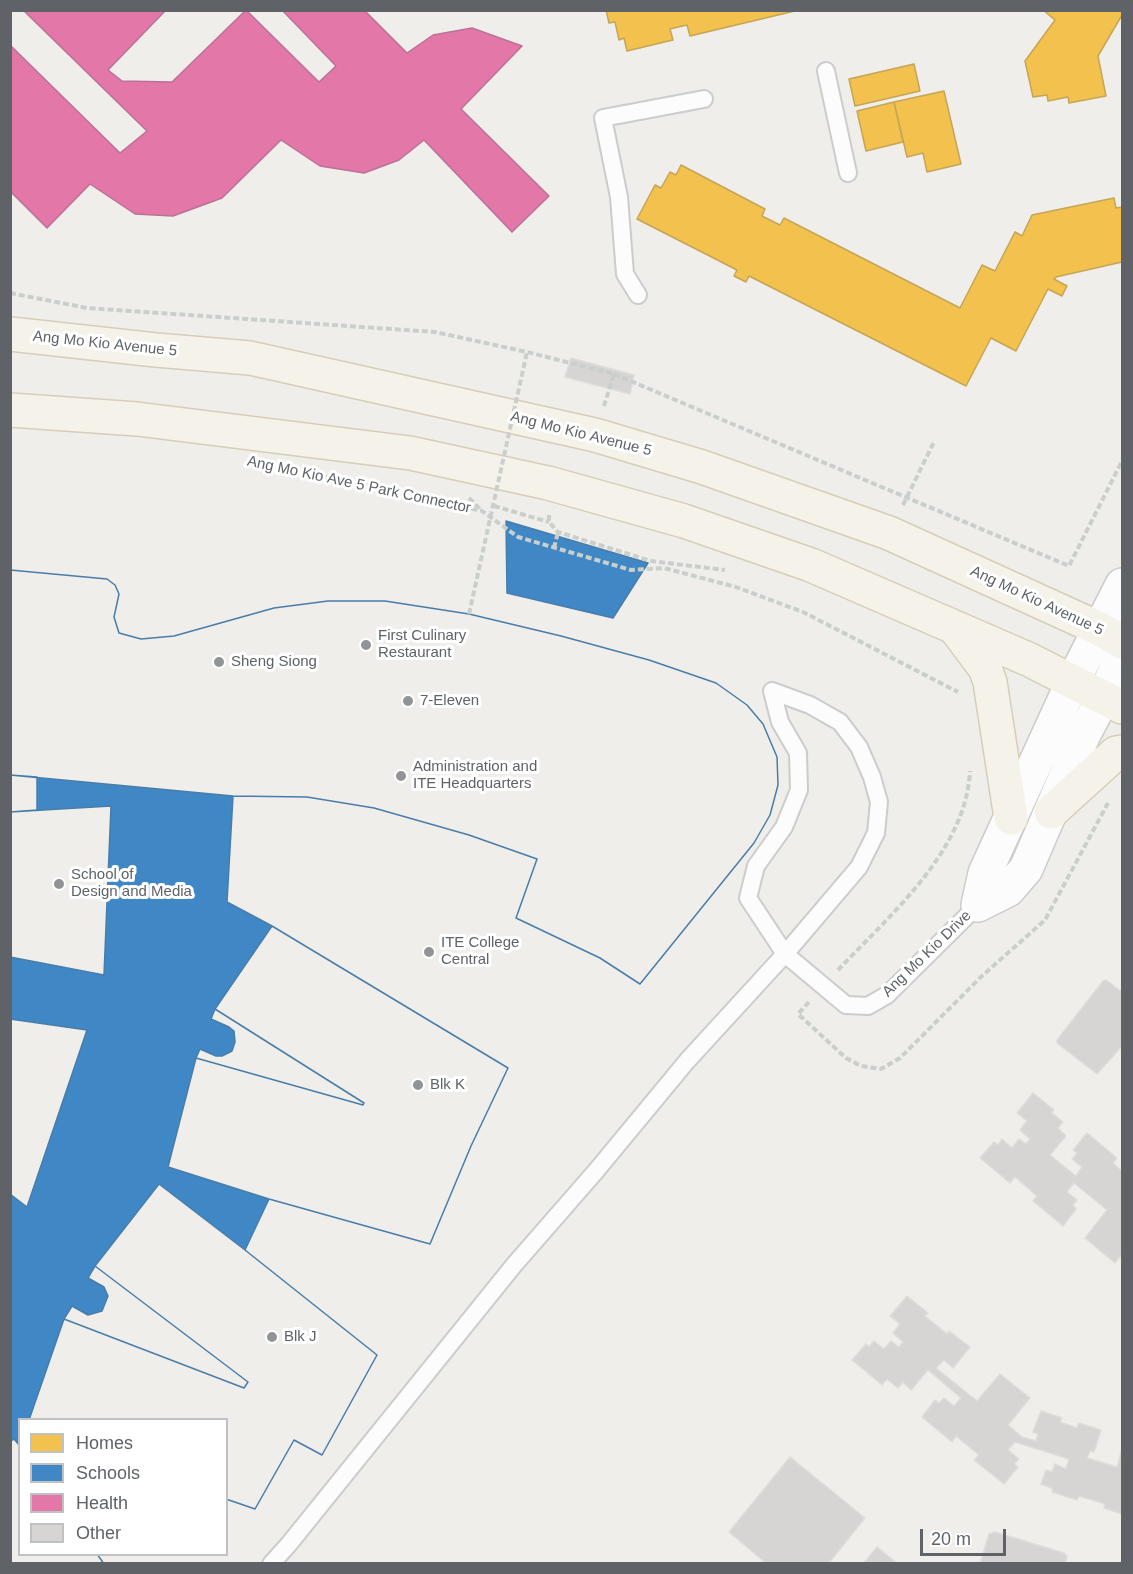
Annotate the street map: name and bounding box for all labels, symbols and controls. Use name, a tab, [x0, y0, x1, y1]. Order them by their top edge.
street label: Ang Mo Kio Avenue 5	[32, 327, 178, 361]
street label: Ang Mo Kio Avenue 5	[509, 408, 653, 460]
street label: Ang Mo Kio Ave 5 Park Connector	[246, 452, 472, 518]
street label: Ang Mo Kio Avenue 5	[968, 562, 1106, 640]
place label: First Culinary Restaurant	[378, 627, 466, 662]
marker: First Culinary Restaurant	[359, 638, 373, 652]
place label: Sheng Siong	[231, 653, 317, 671]
marker: Sheng Siong	[212, 655, 226, 669]
place label: 7-Eleven	[420, 692, 479, 710]
marker: 7-Eleven	[401, 694, 415, 708]
place label: Administration and ITE Headquarters	[413, 758, 537, 793]
marker: Administration and ITE Headquarters	[394, 769, 408, 783]
place label: School of Design and Media	[71, 866, 192, 901]
marker: School of Design and Media	[52, 877, 66, 891]
street label: Ang Mo Kio Drive	[879, 907, 975, 1001]
place label: ITE College Central	[441, 934, 519, 969]
marker: ITE College Central	[422, 945, 436, 959]
place label: Blk K	[430, 1076, 465, 1094]
marker: Blk K	[411, 1078, 425, 1092]
place label: Blk J	[284, 1328, 317, 1346]
marker: Blk J	[265, 1330, 279, 1344]
legend	[18, 1418, 228, 1556]
text: Homes	[76, 1433, 133, 1453]
text: Schools	[76, 1463, 140, 1483]
text: Health	[76, 1493, 128, 1513]
scale bar	[923, 1517, 1008, 1555]
text: Other	[76, 1523, 121, 1543]
text: 20 m	[931, 1529, 971, 1549]

